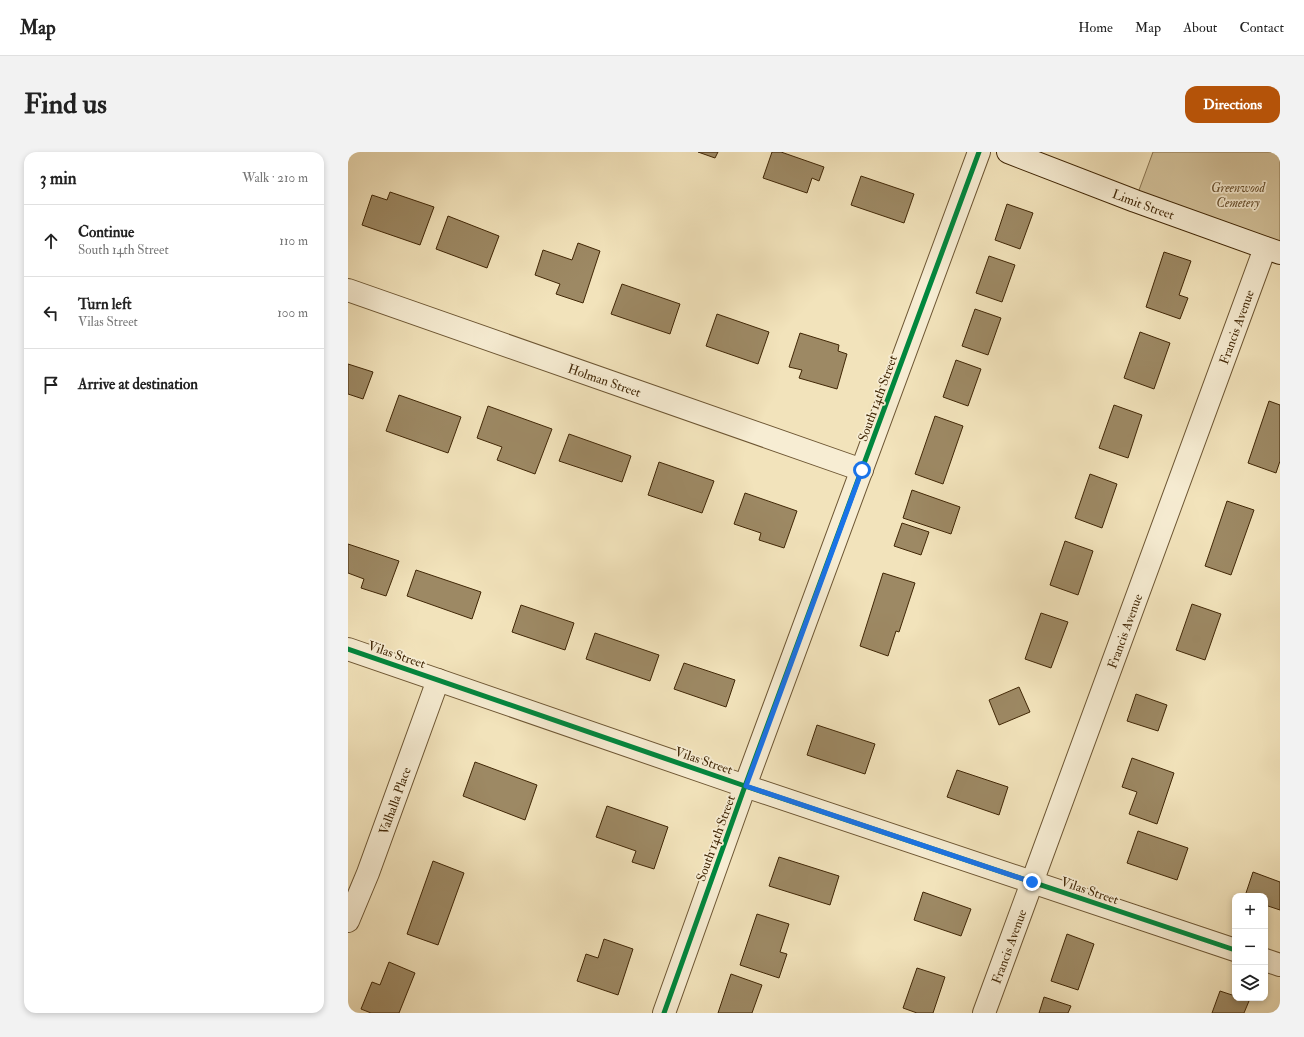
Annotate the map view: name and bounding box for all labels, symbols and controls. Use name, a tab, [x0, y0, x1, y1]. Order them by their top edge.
text: Map	[20, 16, 56, 40]
text: Home	[1078, 19, 1113, 36]
text: Map	[1135, 19, 1161, 36]
text: About	[1183, 19, 1217, 36]
text: Contact	[1239, 19, 1284, 36]
button: Directions	[1185, 86, 1280, 123]
text: Find us	[24, 87, 107, 122]
text: 3 min	[40, 168, 77, 189]
text: Walk · 210 m	[242, 170, 308, 186]
park label: Greenwood Cemetery	[1211, 180, 1266, 211]
street label: Limit Street	[1110, 186, 1176, 223]
text: Continue	[78, 223, 134, 242]
icon: ahead	[40, 230, 62, 252]
text: 110 m	[279, 233, 308, 249]
text: South 14th Street	[78, 242, 169, 258]
street label: Francis Avenue	[1216, 287, 1258, 367]
text: Turn left	[78, 295, 132, 314]
icon: left	[40, 302, 62, 324]
text: 100 m	[277, 305, 308, 321]
text: Vilas Street	[78, 314, 138, 330]
street label: South 14th Street	[855, 353, 901, 444]
street label: Holman Street	[566, 361, 643, 401]
icon: arrive	[40, 374, 62, 396]
text: Arrive at destination	[78, 375, 198, 394]
route start	[853, 461, 871, 479]
street label: Francis Avenue	[1104, 591, 1146, 671]
street label: Vilas Street	[366, 638, 428, 672]
street label: Vilas Street	[673, 744, 735, 778]
street label: Valhalla Place	[376, 764, 415, 837]
street label: South 14th Street	[693, 793, 739, 884]
route end	[1023, 873, 1041, 891]
street label: Vilas Street	[1059, 874, 1121, 908]
map controls	[1232, 893, 1268, 1001]
button: +	[1232, 893, 1268, 929]
street label: Francis Avenue	[988, 907, 1031, 986]
button: −	[1232, 929, 1268, 965]
button: layers	[1232, 965, 1268, 1001]

